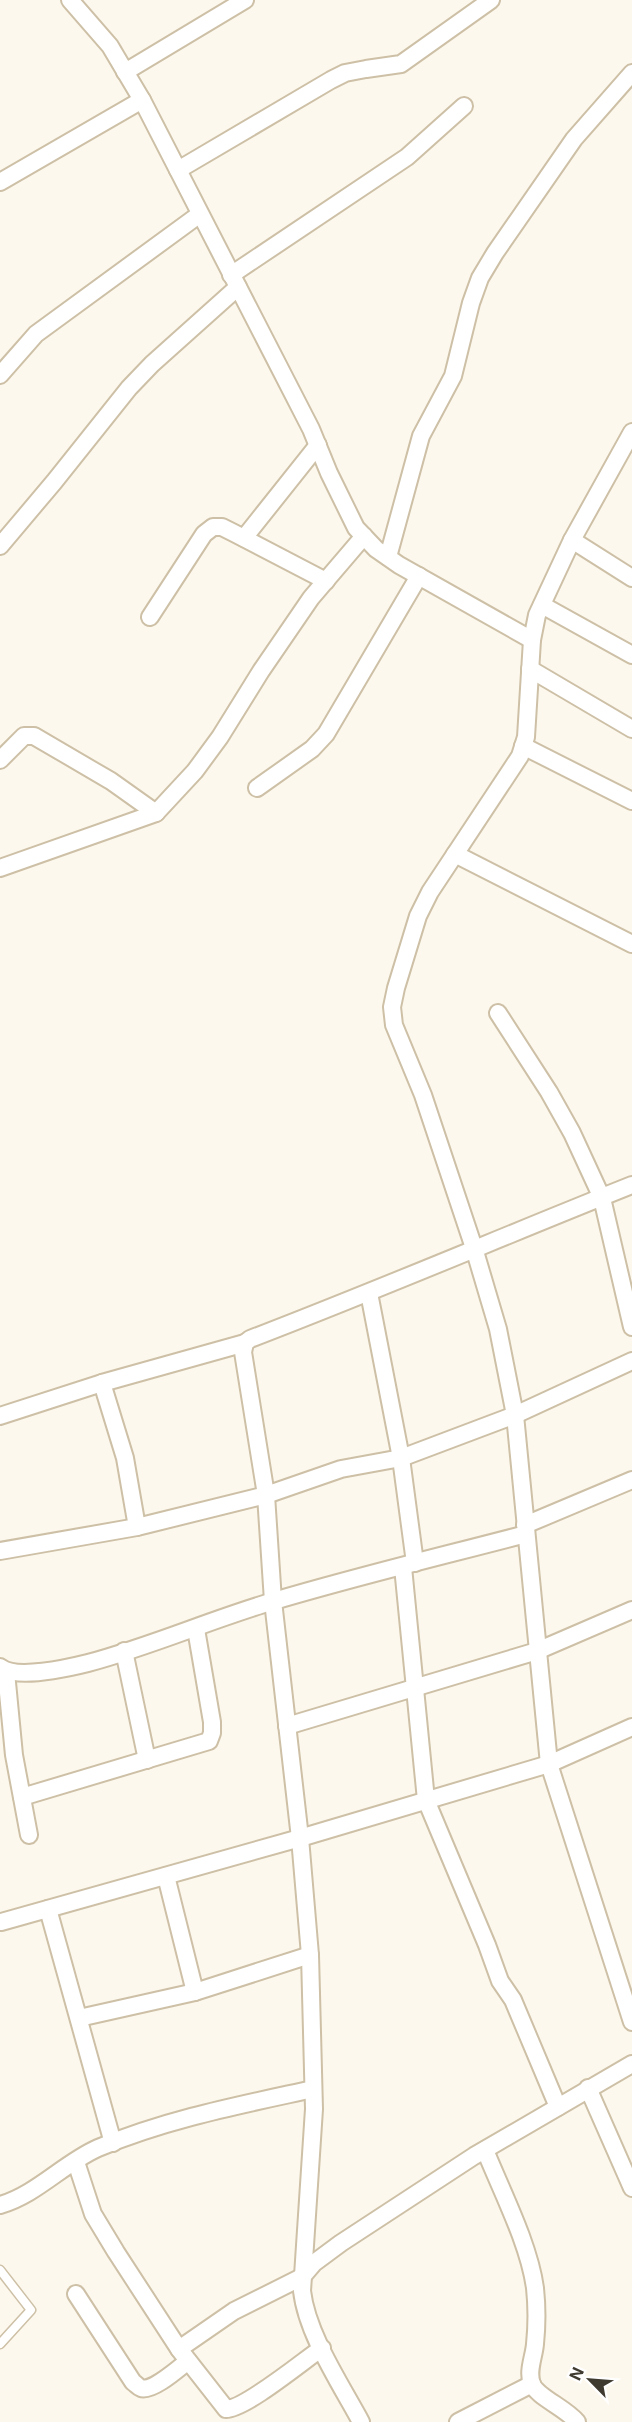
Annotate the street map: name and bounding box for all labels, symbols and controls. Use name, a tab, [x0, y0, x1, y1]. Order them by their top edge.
north arrow	[560, 2350, 620, 2410]
text: N	[565, 2364, 588, 2383]

